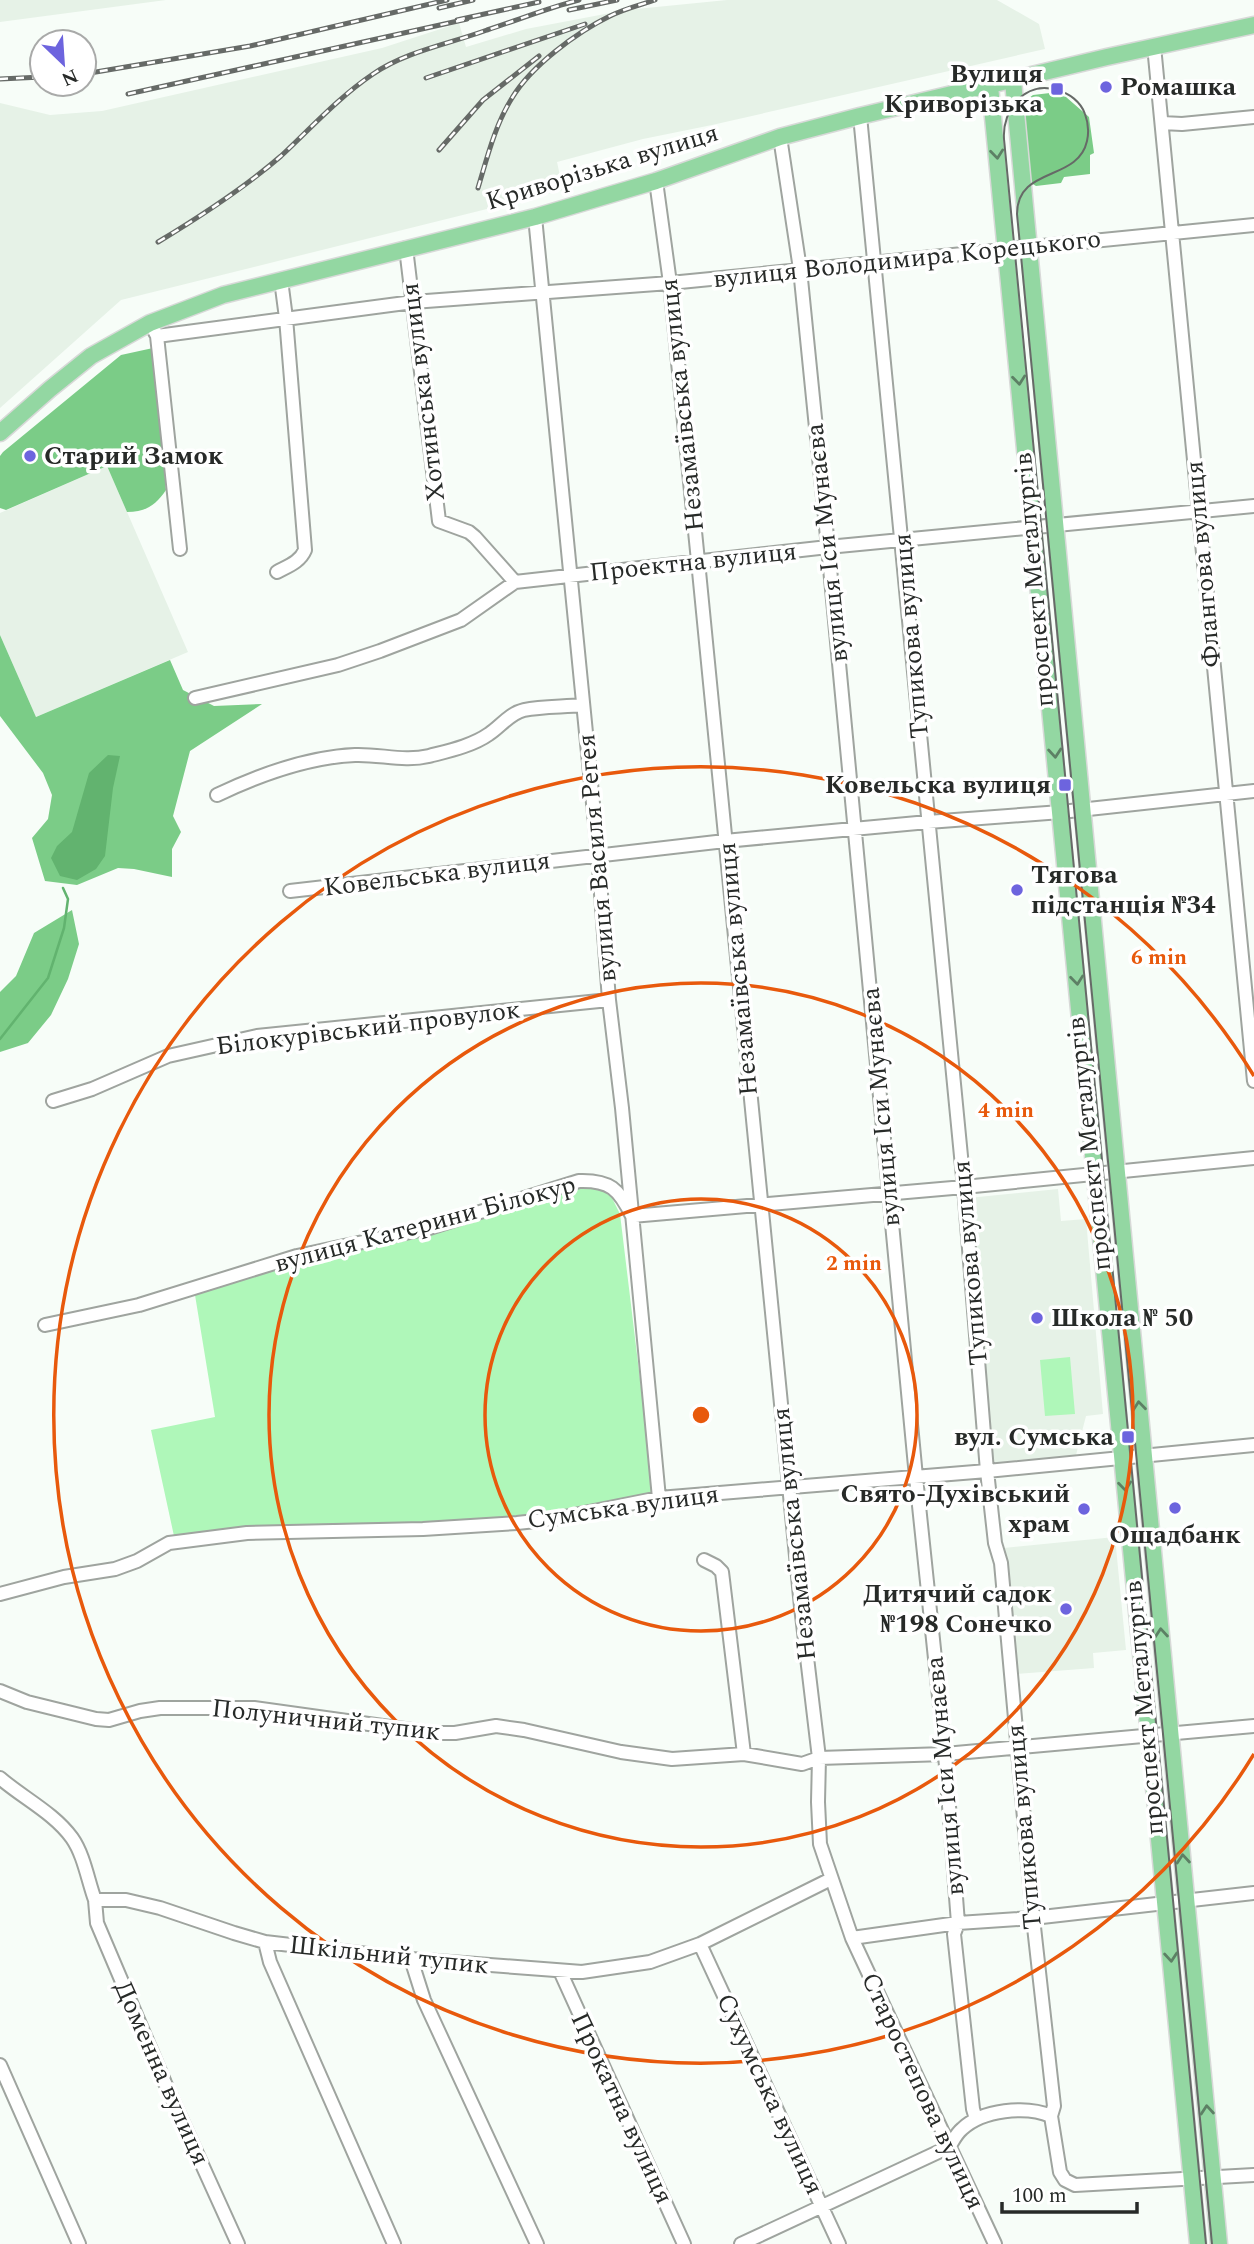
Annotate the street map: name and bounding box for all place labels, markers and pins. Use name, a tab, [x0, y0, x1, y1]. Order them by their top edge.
place label: Вулиця Криворізька	[884, 54, 1044, 124]
place label: Ромашка	[1120, 67, 1237, 107]
marker: Ромашка	[1098, 79, 1114, 95]
marker: Вулиця Криворізька	[1049, 81, 1065, 97]
place label: Старий Замок	[44, 436, 224, 476]
marker: Старий Замок	[22, 448, 38, 464]
place label: Ковельска вулиця	[825, 765, 1051, 805]
marker: Ковельска вулиця	[1057, 777, 1073, 793]
place label: Тягова пiдстанцiя №34	[1031, 855, 1216, 925]
marker: Тягова пiдстанцiя №34	[1009, 882, 1025, 898]
place label: Школа № 50	[1051, 1298, 1193, 1338]
marker: Школа № 50	[1029, 1310, 1045, 1326]
centre of rings	[689, 1403, 713, 1427]
place label: вул. Сумська	[954, 1417, 1115, 1457]
marker: вул. Сумська	[1120, 1429, 1136, 1445]
place label: Свято-Духівський храм	[840, 1474, 1070, 1544]
marker: Ощадбанк	[1167, 1500, 1183, 1516]
marker: Свято-Духівський храм	[1076, 1501, 1092, 1517]
place label: Ощадбанк	[1109, 1515, 1241, 1555]
place label: Дитячий садок №198 Сонечко	[863, 1574, 1052, 1644]
marker: Дитячий садок №198 Сонечко	[1058, 1601, 1074, 1617]

